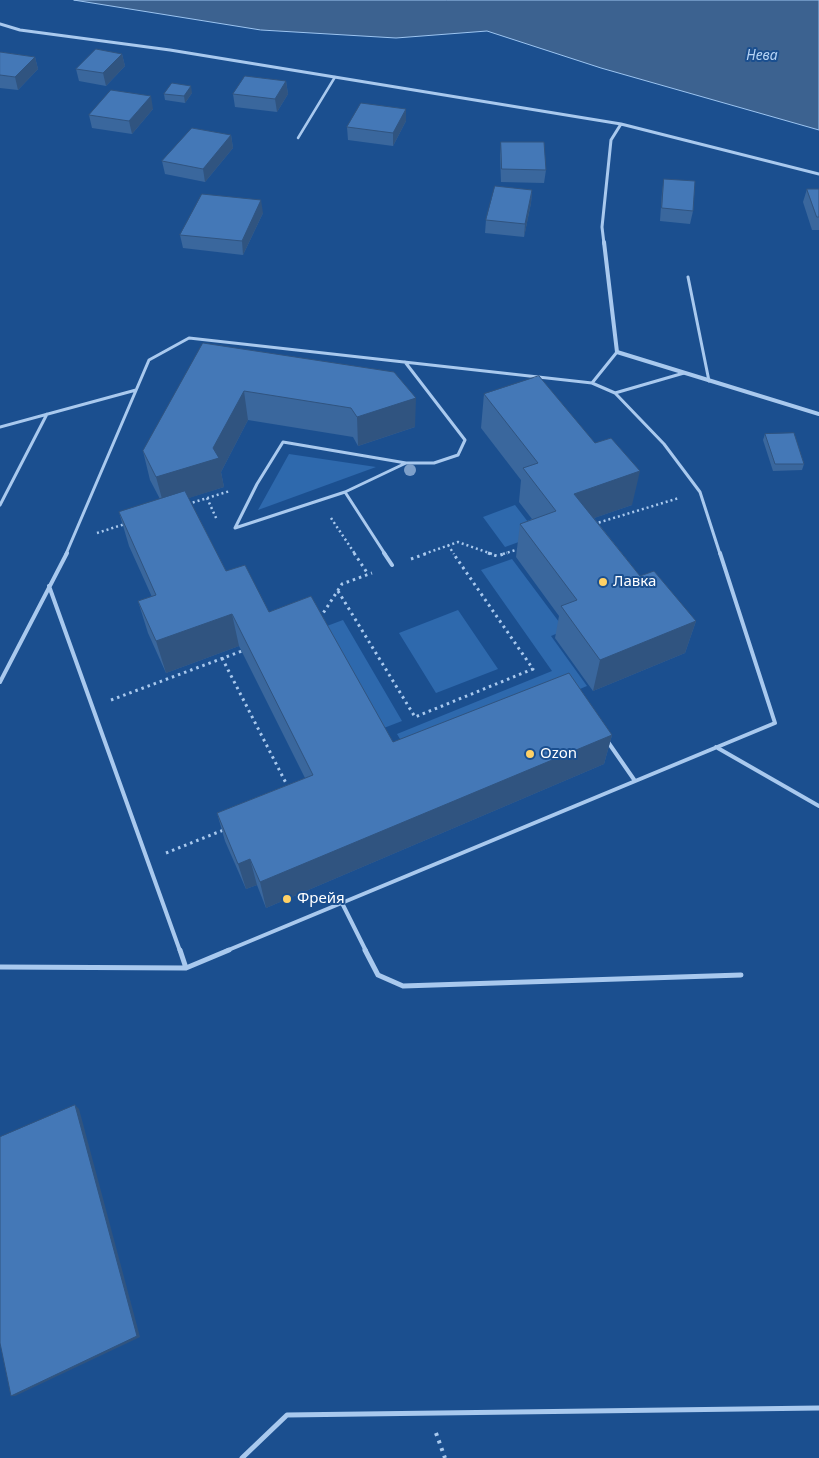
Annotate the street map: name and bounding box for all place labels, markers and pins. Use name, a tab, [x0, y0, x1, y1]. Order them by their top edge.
place label: Лавка	[613, 573, 656, 591]
marker: Лавка	[597, 576, 609, 588]
place label: Ozon	[540, 745, 577, 763]
marker: Ozon	[524, 748, 536, 760]
place label: Фрейя	[297, 890, 345, 908]
marker: Фрейя	[281, 893, 293, 905]

